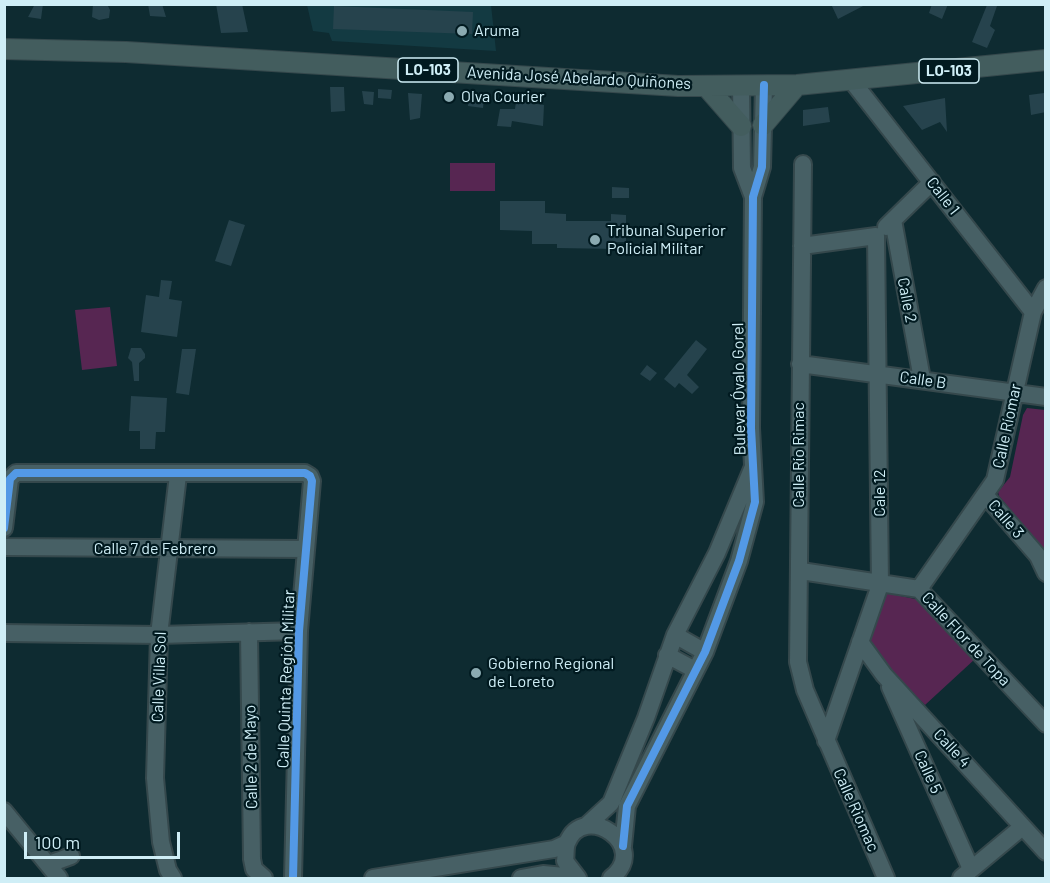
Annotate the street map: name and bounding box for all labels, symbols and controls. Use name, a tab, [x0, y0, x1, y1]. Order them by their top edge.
place label: Aruma	[474, 21, 520, 41]
marker: Aruma	[455, 24, 469, 38]
road number: LO-103	[398, 58, 458, 82]
road number: LO-103	[919, 59, 979, 83]
street label: Avenida José Abelardo Quiñones	[467, 63, 691, 93]
place label: Olva Courier	[461, 87, 545, 107]
marker: Olva Courier	[442, 90, 456, 104]
street label: Calle 1	[922, 173, 964, 219]
place label: Tribunal Superior Policial Militar	[607, 221, 726, 259]
marker: Tribunal Superior Policial Militar	[588, 233, 602, 247]
street label: Calle 2	[893, 276, 921, 324]
street label: Bulevar Óvalo Gorel	[728, 323, 750, 455]
street label: Calle B	[898, 367, 948, 393]
street label: Calle Ríomar	[989, 382, 1025, 470]
street label: Calle Río Rimac	[789, 402, 809, 508]
street label: Cale 12	[870, 469, 890, 517]
street label: Calle 3	[984, 496, 1028, 542]
street label: Calle 7 de Febrero	[94, 539, 216, 559]
street label: Calle Flor de Topa	[918, 588, 1014, 690]
street label: Calle Quinta Región Militar	[273, 589, 299, 769]
street label: Calle Villa Sol	[148, 631, 170, 723]
place label: Gobierno Regional de Loreto	[488, 654, 614, 692]
marker: Gobierno Regional de Loreto	[469, 666, 483, 680]
street label: Calle 2 de Mayo	[240, 705, 262, 809]
street label: Calle 4	[929, 725, 975, 771]
street label: Calle 5	[910, 748, 946, 796]
street label: Calle Riomac	[829, 765, 883, 855]
scale bar	[27, 820, 183, 858]
text: 100 m	[35, 831, 80, 853]

